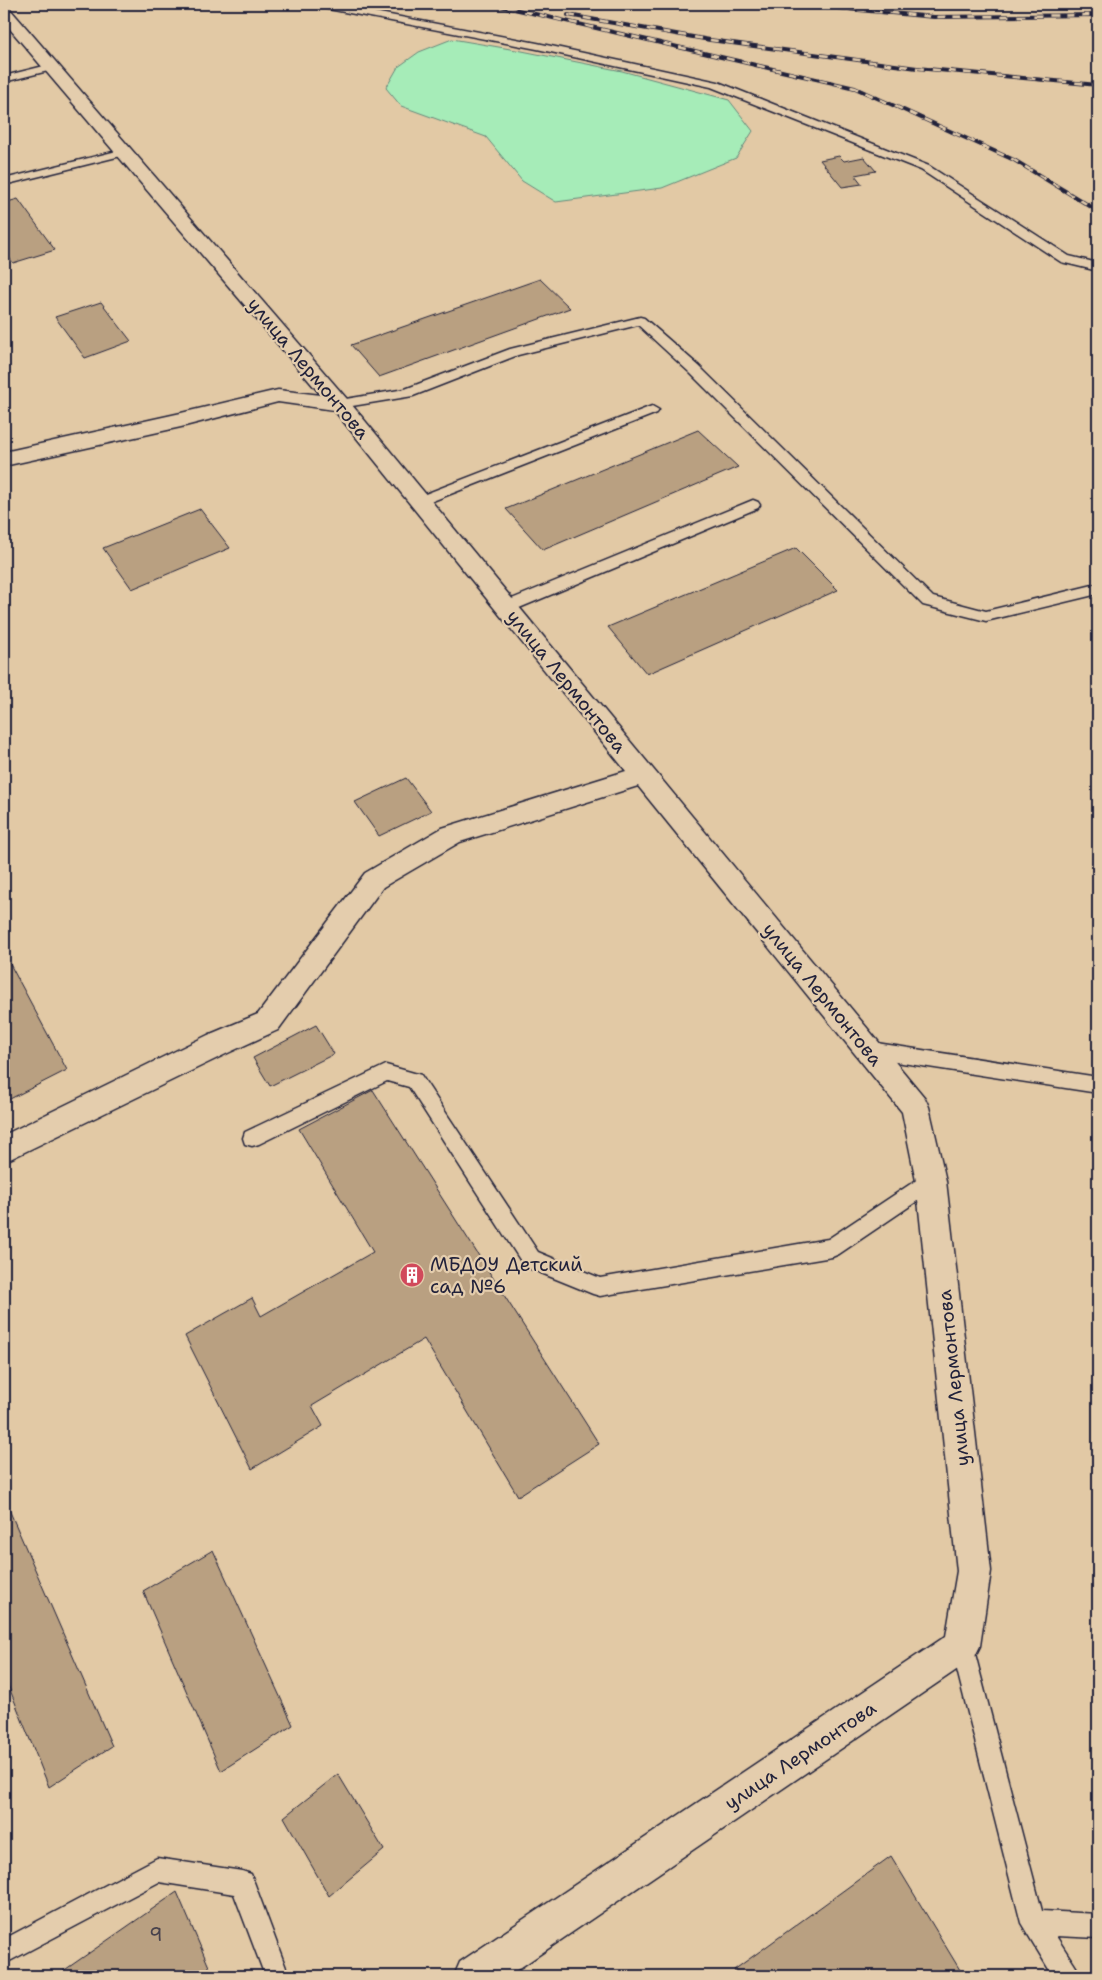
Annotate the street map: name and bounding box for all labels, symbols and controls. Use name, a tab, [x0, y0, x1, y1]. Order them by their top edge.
street label: улица Лермонтова	[242, 292, 375, 444]
street label: улица Лермонтова	[501, 605, 632, 758]
street label: улица Лермонтова	[757, 918, 888, 1071]
place label: МБДОУ Детский сад №6	[430, 1252, 583, 1299]
building icon: МБДОУ Детский сад №6	[399, 1262, 425, 1288]
street label: улица Лермонтова	[932, 1288, 975, 1467]
street label: улица Лермонтова	[720, 1695, 881, 1815]
house number: 9	[149, 1922, 163, 1947]

